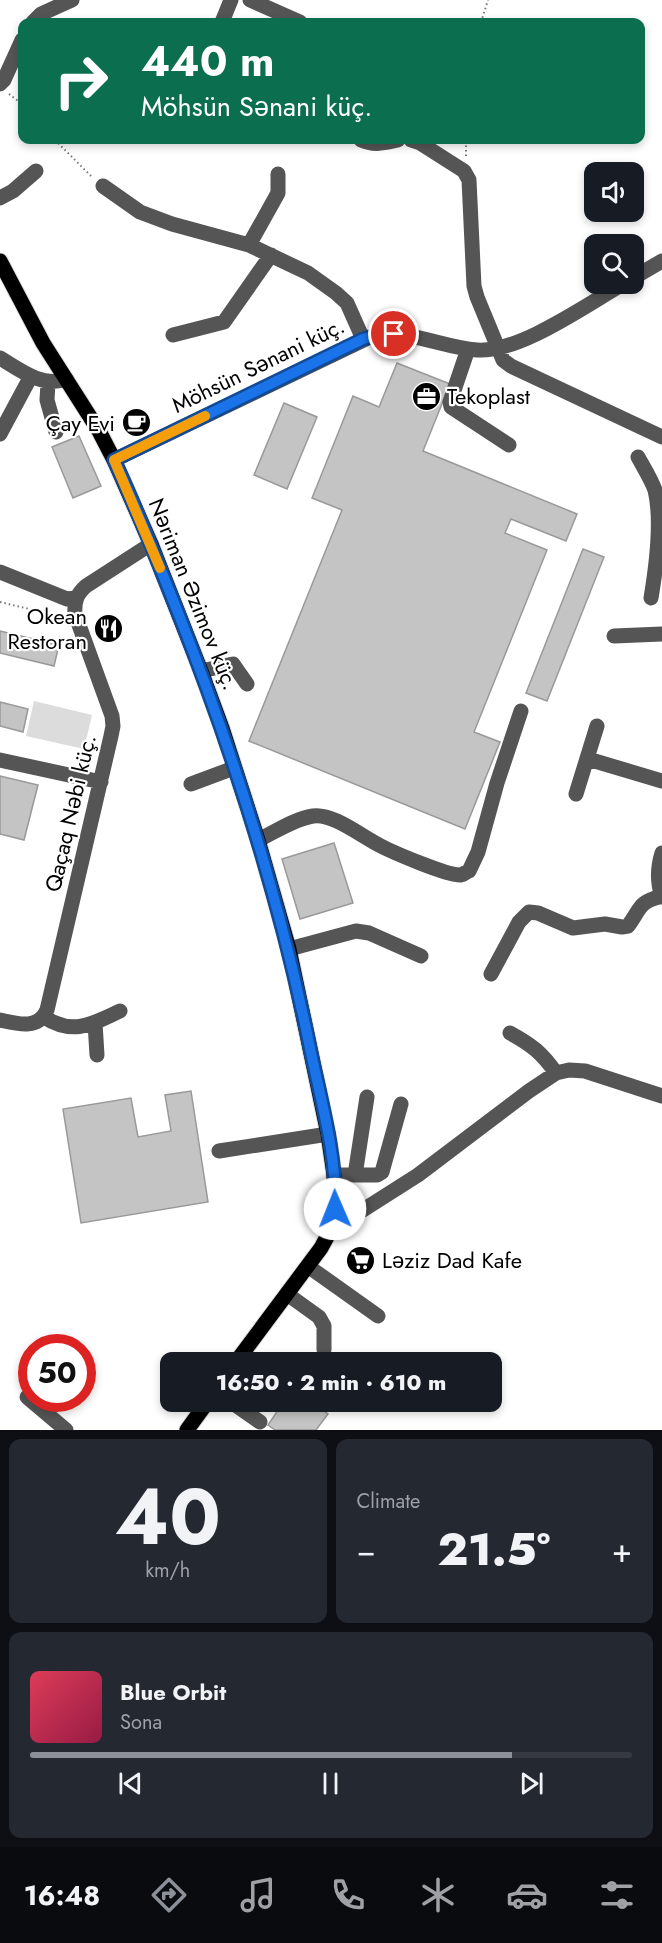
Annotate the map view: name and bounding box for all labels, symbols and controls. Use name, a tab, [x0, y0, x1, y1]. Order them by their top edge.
text: 440 m	[141, 31, 274, 92]
icon: right	[42, 42, 120, 120]
text: Möhsün Sənani küç.	[141, 87, 372, 126]
map controls	[584, 162, 644, 294]
button: sound	[584, 162, 644, 222]
button: search	[584, 234, 644, 294]
pin	[368, 308, 419, 359]
street label: Möhsün Sənani küç.	[166, 309, 350, 421]
icon: arrive	[377, 317, 410, 350]
office icon: Tekoplast	[410, 380, 442, 412]
place label: Tekoplast	[447, 380, 531, 412]
place label: Çay Evi	[46, 407, 115, 439]
cafe icon: Çay Evi	[120, 407, 152, 439]
street label: Nəriman Əzimov küç.	[141, 493, 247, 695]
place label: Okean Restoran	[8, 600, 87, 657]
restaurant icon: Okean Restoran	[92, 613, 124, 645]
street label: Qaçaq Nəbi küç.	[36, 731, 104, 895]
position arrow	[303, 1177, 367, 1241]
supermarket icon: Ləziz Dad Kafe	[345, 1244, 377, 1276]
place label: Ləziz Dad Kafe	[382, 1244, 522, 1276]
speed limit sign: 50	[18, 1334, 96, 1412]
text: 16:50 · 2 min · 610 m	[216, 1366, 446, 1398]
text: 40	[115, 1461, 221, 1573]
text: Climate	[357, 1487, 420, 1516]
text: 21.5°	[437, 1517, 550, 1582]
text: −	[357, 1527, 376, 1574]
text: +	[612, 1527, 632, 1574]
text: km/h	[145, 1556, 190, 1585]
text: Blue Orbit	[120, 1676, 226, 1708]
text: Sona	[120, 1708, 162, 1737]
icon: previous	[114, 1767, 147, 1800]
icon: pause	[314, 1767, 347, 1800]
icon: next	[515, 1767, 548, 1800]
icon: directions	[148, 1874, 190, 1916]
icon: music	[237, 1874, 279, 1916]
icon: phone	[327, 1874, 369, 1916]
icon: climate	[417, 1874, 459, 1916]
icon: car	[506, 1874, 548, 1916]
icon: filters	[596, 1874, 638, 1916]
text: 16:48	[24, 1876, 100, 1915]

